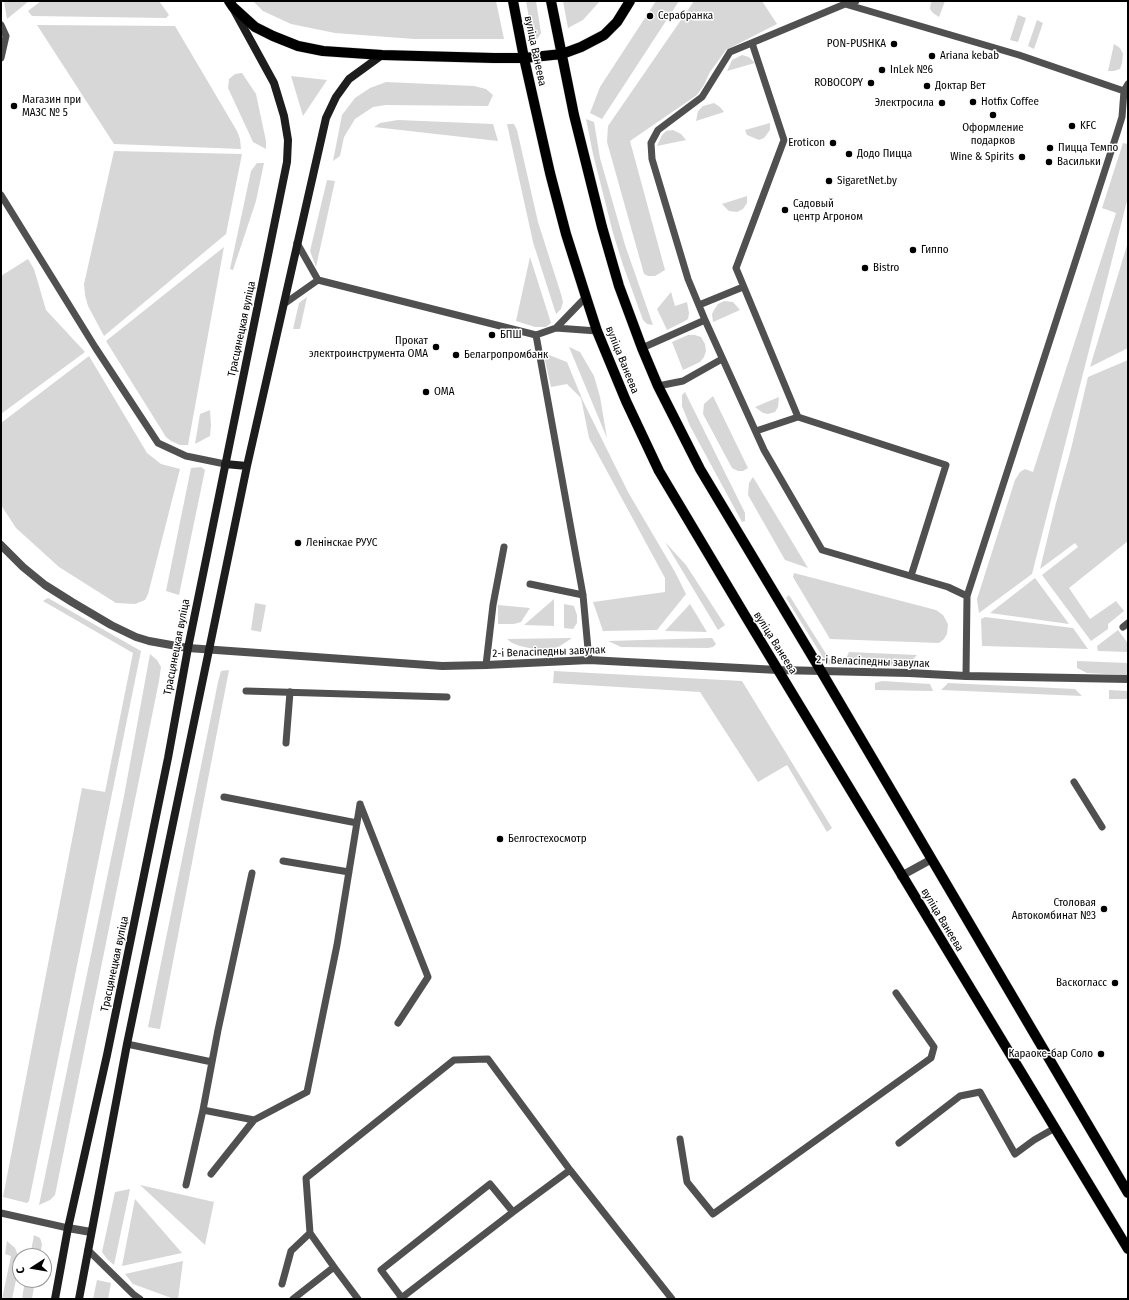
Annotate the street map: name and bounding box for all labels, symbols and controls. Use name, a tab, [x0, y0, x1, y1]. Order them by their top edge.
place label: Серабранка	[658, 9, 713, 23]
marker: Серабранка	[645, 11, 655, 21]
street label: вуліца Ванеева	[521, 15, 549, 87]
place label: PON-PUSHKA	[827, 37, 886, 51]
marker: PON-PUSHKA	[889, 39, 899, 49]
place label: Ariana kebab	[940, 49, 999, 63]
marker: Ariana kebab	[927, 51, 937, 61]
place label: InLek №6	[890, 63, 933, 77]
marker: InLek №6	[877, 65, 887, 75]
place label: ROBOCOPY	[814, 76, 863, 90]
marker: ROBOCOPY	[866, 78, 876, 88]
place label: Доктар Вет	[935, 79, 986, 93]
marker: Доктар Вет	[922, 81, 932, 91]
place label: Магазин при МАЗС № 5	[22, 93, 81, 119]
place label: Hotfix Coffee	[981, 95, 1039, 109]
place label: Электросила	[875, 96, 934, 110]
marker: Hotfix Coffee	[968, 97, 978, 107]
marker: Электросила	[937, 98, 947, 108]
marker: Магазин при МАЗС № 5	[9, 101, 19, 111]
marker: Оформление подарков	[988, 110, 998, 120]
place label: KFC	[1080, 119, 1096, 133]
place label: Оформление подарков	[962, 121, 1024, 147]
marker: KFC	[1067, 121, 1077, 131]
place label: Eroticon	[788, 136, 825, 150]
marker: Eroticon	[828, 138, 838, 148]
place label: Пицца Темпо	[1058, 141, 1118, 155]
marker: Пицца Темпо	[1045, 143, 1055, 153]
place label: Додо Пицца	[857, 147, 912, 161]
marker: Додо Пицца	[844, 149, 854, 159]
place label: Wine & Spirits	[950, 150, 1014, 164]
marker: Wine & Spirits	[1017, 152, 1027, 162]
place label: Васильки	[1057, 155, 1101, 169]
marker: Васильки	[1044, 157, 1054, 167]
place label: SigaretNet.by	[837, 174, 897, 188]
marker: SigaretNet.by	[824, 176, 834, 186]
place label: Садовый центр Агроном	[793, 197, 863, 223]
marker: Садовый центр Агроном	[780, 205, 790, 215]
place label: Гиппо	[921, 243, 949, 257]
marker: Гиппо	[908, 245, 918, 255]
place label: Bistro	[873, 261, 899, 275]
marker: Bistro	[860, 263, 870, 273]
street label: Трасцянецкая вуліца	[225, 280, 259, 378]
street label: вуліца Ванеева	[603, 324, 641, 396]
place label: БПШ	[500, 328, 521, 342]
marker: БПШ	[487, 330, 497, 340]
place label: Прокат электроинструмента ОМА	[309, 334, 428, 360]
marker: Прокат электроинструмента ОМА	[431, 342, 441, 352]
place label: Белагропромбанк	[464, 348, 548, 362]
marker: Белагропромбанк	[451, 350, 461, 360]
place label: ОМА	[434, 385, 454, 399]
marker: ОМА	[421, 387, 431, 397]
place label: Ленінскае РУУС	[306, 536, 377, 550]
marker: Ленінскае РУУС	[293, 538, 303, 548]
street label: Трасцянецкая вуліца	[161, 598, 193, 696]
street label: вуліца Ванеева	[751, 609, 799, 677]
street label: 2-і Веласіпедны завулак	[492, 643, 606, 661]
street label: 2-і Веласіпедны завулак	[816, 653, 930, 671]
place label: Белгостехосмотр	[508, 832, 587, 846]
marker: Белгостехосмотр	[495, 834, 505, 844]
street label: вуліца Ванеева	[918, 886, 966, 954]
place label: Столовая Автокомбинат №3	[1012, 896, 1096, 922]
marker: Столовая Автокомбинат №3	[1099, 904, 1109, 914]
street label: Трасцянецкая вуліца	[98, 915, 132, 1013]
place label: Васкогласс	[1056, 976, 1107, 990]
marker: Васкогласс	[1110, 978, 1120, 988]
place label: Караоке-бар Соло	[1008, 1047, 1093, 1061]
marker: Караоке-бар Соло	[1096, 1049, 1106, 1059]
north arrow	[12, 1248, 52, 1288]
text: С	[14, 1266, 28, 1275]

